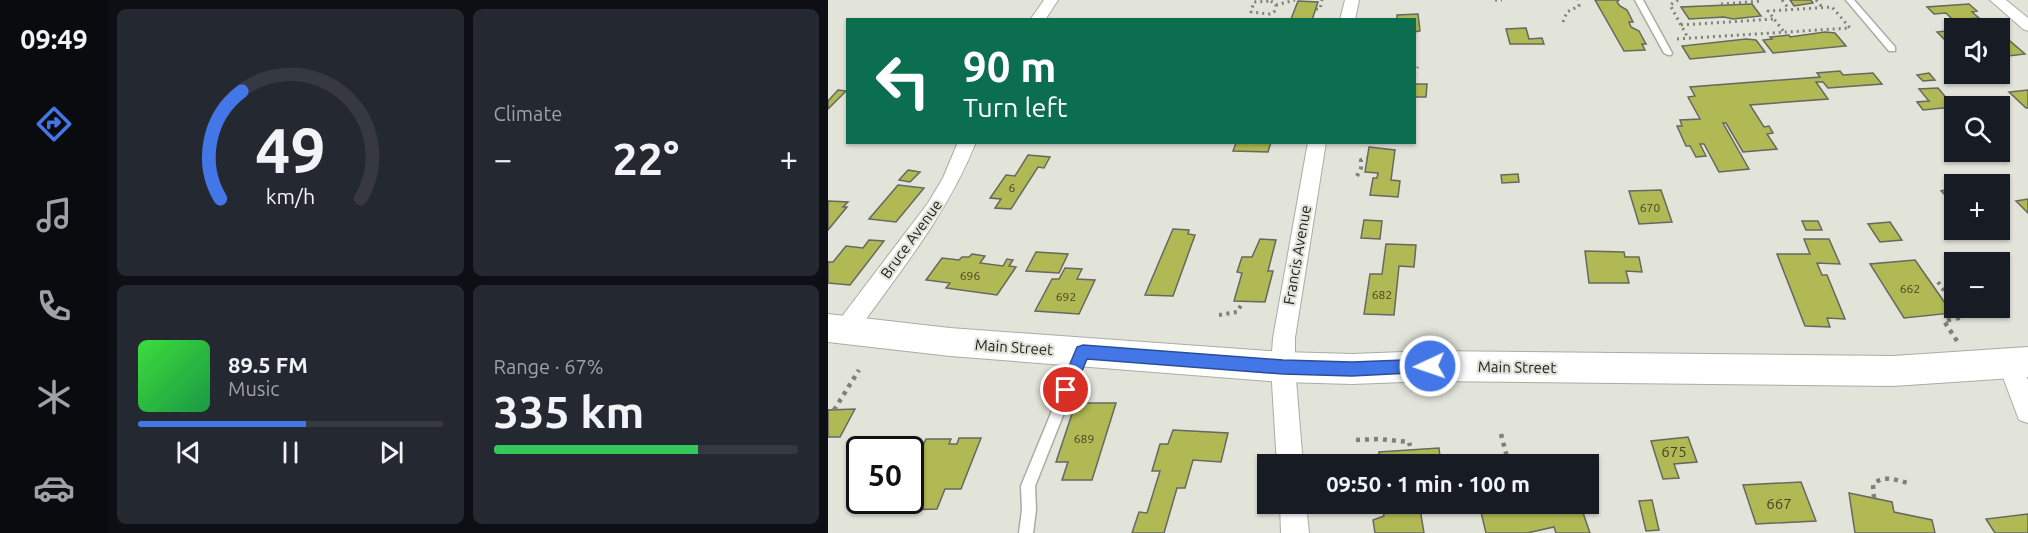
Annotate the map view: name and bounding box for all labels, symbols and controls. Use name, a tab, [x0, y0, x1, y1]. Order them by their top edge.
map controls	[1944, 18, 2010, 318]
button: sound	[1944, 18, 2010, 84]
text: 09:49	[20, 24, 88, 54]
icon: left	[864, 42, 942, 120]
text: 90 m	[963, 43, 1057, 90]
text: Turn left	[963, 92, 1067, 122]
button: search	[1944, 96, 2010, 162]
text: Climate	[494, 102, 562, 125]
icon: directions	[33, 103, 75, 145]
text: 49	[255, 115, 325, 185]
text: 22°	[612, 133, 679, 184]
text: −	[494, 140, 512, 177]
text: +	[779, 140, 798, 177]
button: +	[1944, 174, 2010, 240]
house number: 6	[1009, 181, 1016, 194]
text: km/h	[265, 185, 315, 209]
icon: music	[33, 194, 75, 236]
street label: Bruce Avenue	[877, 196, 945, 282]
house number: 670	[1640, 201, 1660, 214]
street label: Francis Avenue	[1280, 204, 1314, 306]
button: −	[1944, 252, 2010, 318]
house number: 696	[960, 269, 980, 282]
house number: 662	[1900, 282, 1920, 295]
icon: phone	[33, 285, 75, 327]
house number: 682	[1372, 288, 1392, 301]
house number: 692	[1056, 290, 1076, 303]
position arrow	[1398, 334, 1462, 398]
street label: Main Street	[974, 336, 1054, 358]
text: 89.5 FM	[228, 352, 308, 377]
text: Range · 67%	[494, 355, 604, 378]
street label: Main Street	[1478, 358, 1556, 376]
pin	[1040, 364, 1091, 415]
icon: arrive	[1049, 373, 1082, 406]
icon: climate	[33, 376, 75, 418]
text: Music	[228, 377, 280, 400]
text: 335 km	[494, 386, 644, 437]
house number: 689	[1074, 432, 1094, 445]
icon: previous	[172, 436, 205, 469]
icon: pause	[274, 436, 307, 469]
icon: next	[375, 436, 408, 469]
speed limit sign: 50	[846, 436, 924, 514]
house number: 675	[1661, 443, 1687, 460]
icon: car	[33, 467, 75, 509]
text: 09:50 · 1 min · 100 m	[1326, 471, 1530, 496]
house number: 667	[1766, 495, 1792, 512]

